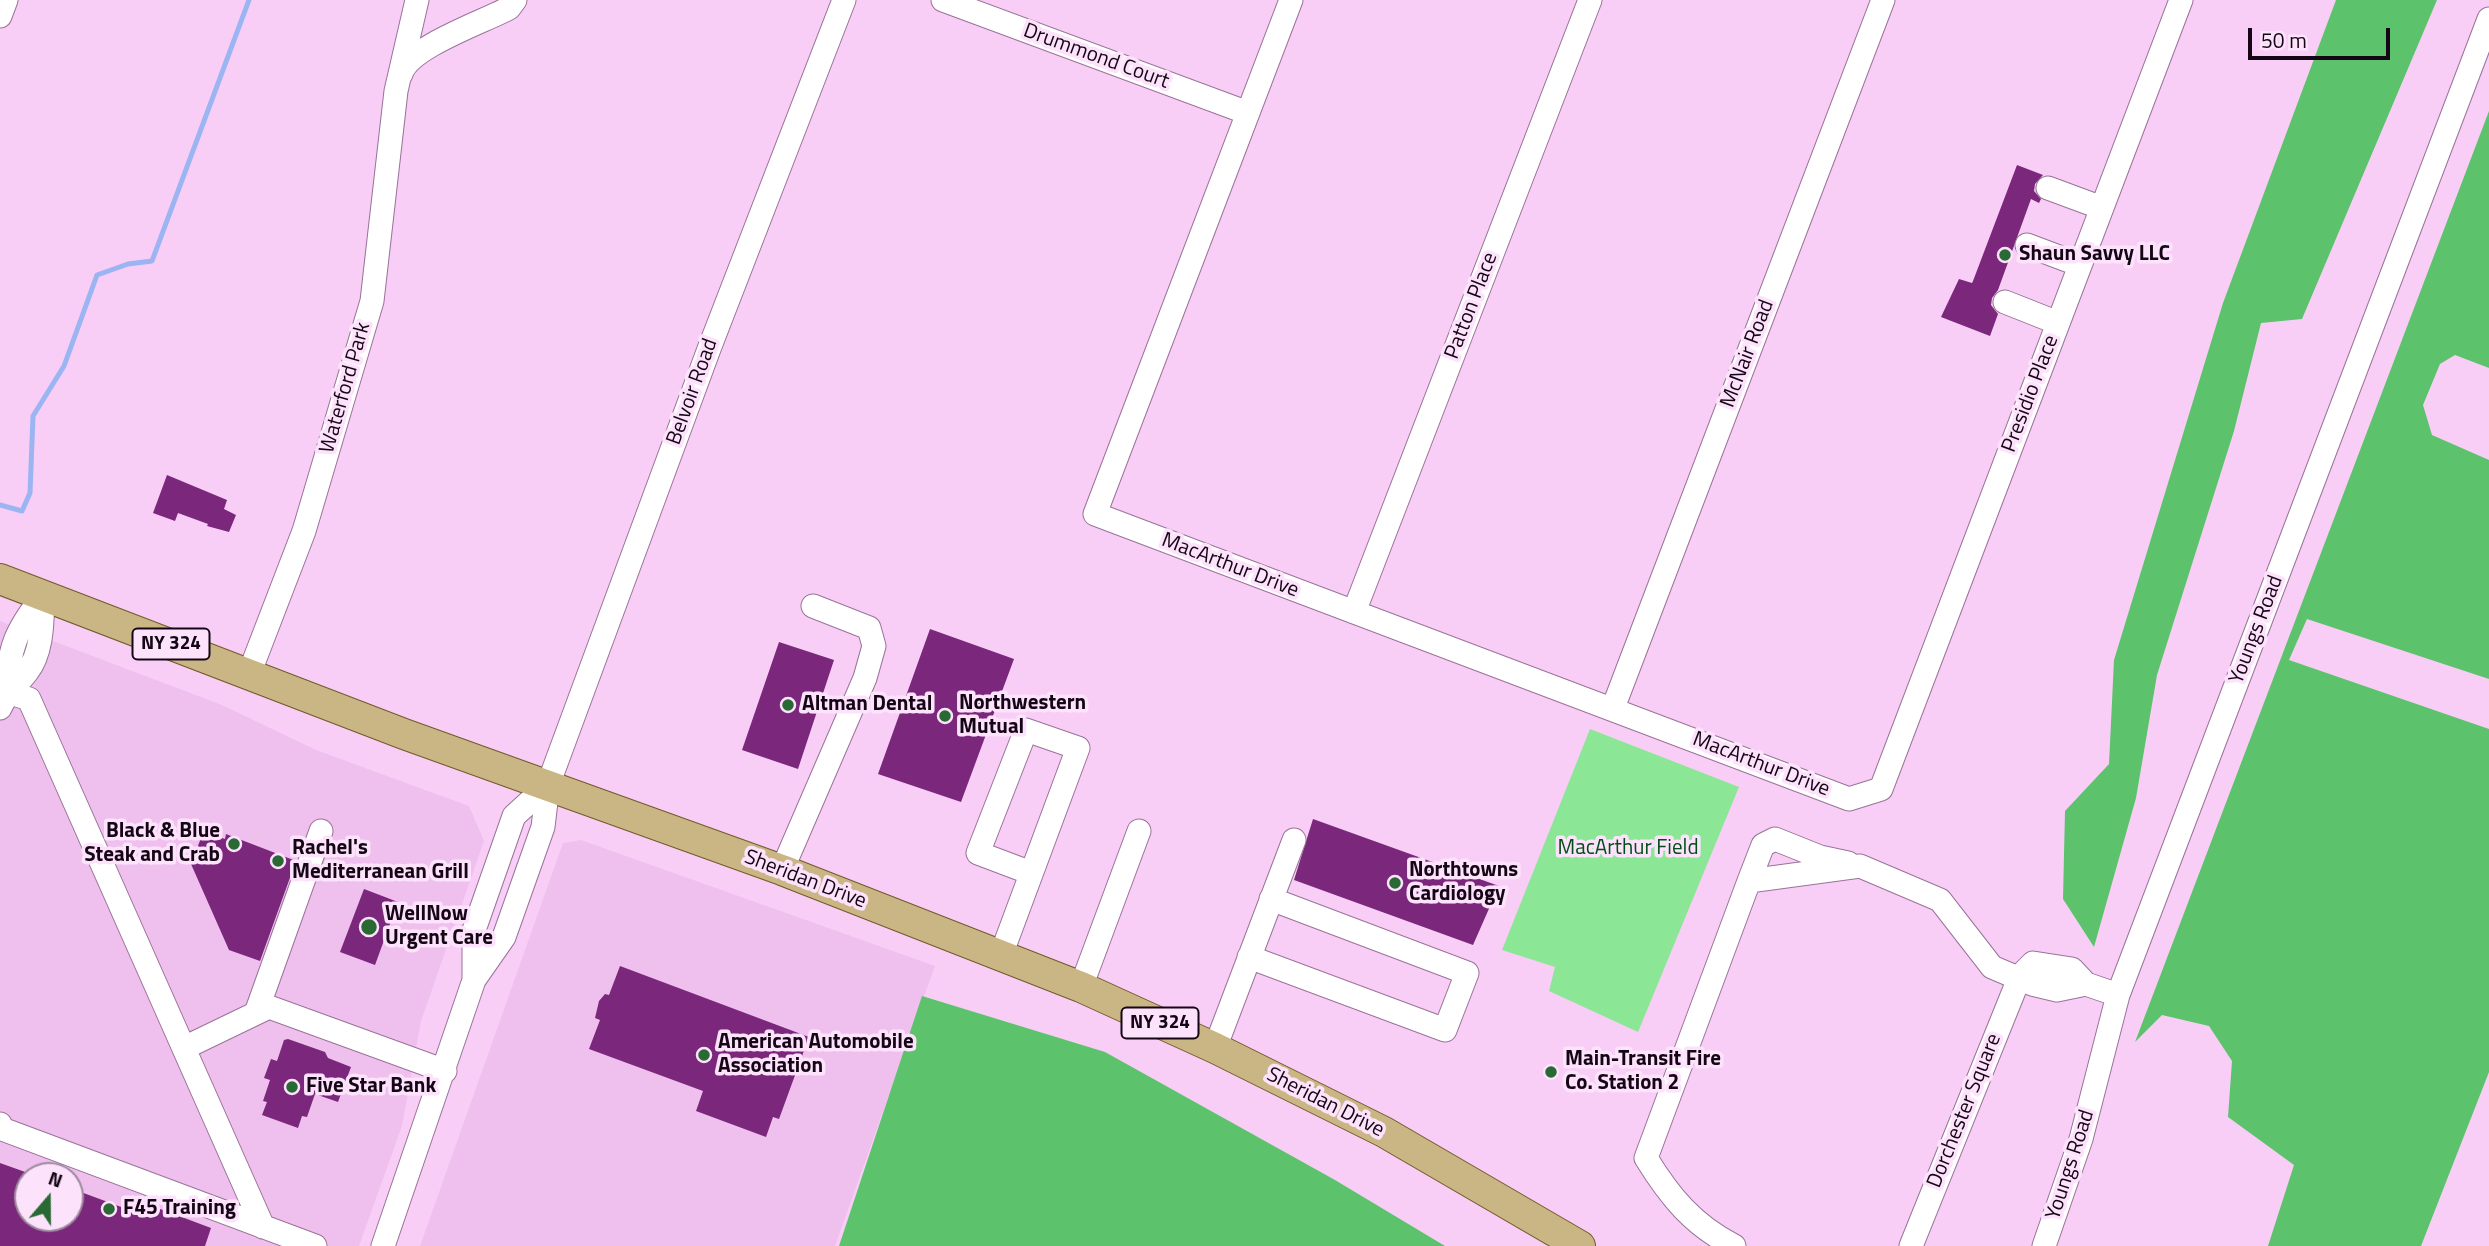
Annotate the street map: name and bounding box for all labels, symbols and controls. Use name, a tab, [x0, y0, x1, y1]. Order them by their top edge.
scale bar	[2251, 14, 2393, 58]
street label: Drummond Court	[1020, 19, 1172, 95]
text: 50 m	[2261, 24, 2307, 56]
place label: Shaun Savvy LLC	[2019, 242, 2170, 268]
marker: Shaun Savvy LLC	[1997, 247, 2013, 263]
street label: Patton Place	[1440, 249, 1504, 363]
street label: McNair Road	[1716, 297, 1780, 411]
street label: Waterford Park	[315, 320, 377, 456]
street label: Presidio Place	[1997, 332, 2065, 456]
street label: Belvoir Road	[662, 335, 724, 449]
street label: MacArthur Drive	[1158, 528, 1302, 604]
street label: Youngs Road	[2225, 572, 2289, 688]
road number: NY 324	[132, 628, 210, 660]
place label: Northwestern Mutual	[959, 691, 1086, 741]
place label: Altman Dental	[802, 692, 932, 718]
marker: Altman Dental	[780, 697, 796, 713]
marker: Northwestern Mutual	[937, 708, 953, 724]
street label: MacArthur Drive	[1689, 727, 1833, 803]
place label: Black & Blue Steak and Crab	[84, 819, 220, 869]
marker: Black & Blue Steak and Crab	[226, 836, 242, 852]
place label: Rachel's Mediterranean Grill	[292, 836, 469, 886]
park label: MacArthur Field	[1558, 836, 1698, 862]
street label: Sheridan Drive	[740, 845, 870, 915]
marker: Rachel's Mediterranean Grill	[270, 853, 286, 869]
place label: Northtowns Cardiology	[1409, 858, 1518, 908]
marker: Northtowns Cardiology	[1387, 875, 1403, 891]
place label: WellNow Urgent Care	[385, 902, 493, 952]
marker: WellNow Urgent Care	[359, 917, 379, 937]
road number: NY 324	[1122, 1007, 1198, 1038]
place label: American Automobile Association	[718, 1030, 914, 1080]
street label: Dorchester Square	[1923, 1030, 2007, 1192]
marker: American Automobile Association	[696, 1047, 712, 1063]
place label: Main-Transit Fire Co. Station 2	[1565, 1047, 1721, 1097]
street label: Sheridan Drive	[1262, 1063, 1388, 1143]
marker: Main-Transit Fire Co. Station 2	[1543, 1064, 1559, 1080]
place label: Five Star Bank	[306, 1074, 436, 1100]
marker: Five Star Bank	[284, 1079, 300, 1095]
street label: Youngs Road	[2041, 1107, 2101, 1223]
north arrow	[14, 1162, 84, 1232]
text: N	[45, 1163, 67, 1195]
place label: F45 Training	[123, 1196, 236, 1222]
marker: F45 Training	[101, 1201, 117, 1217]

